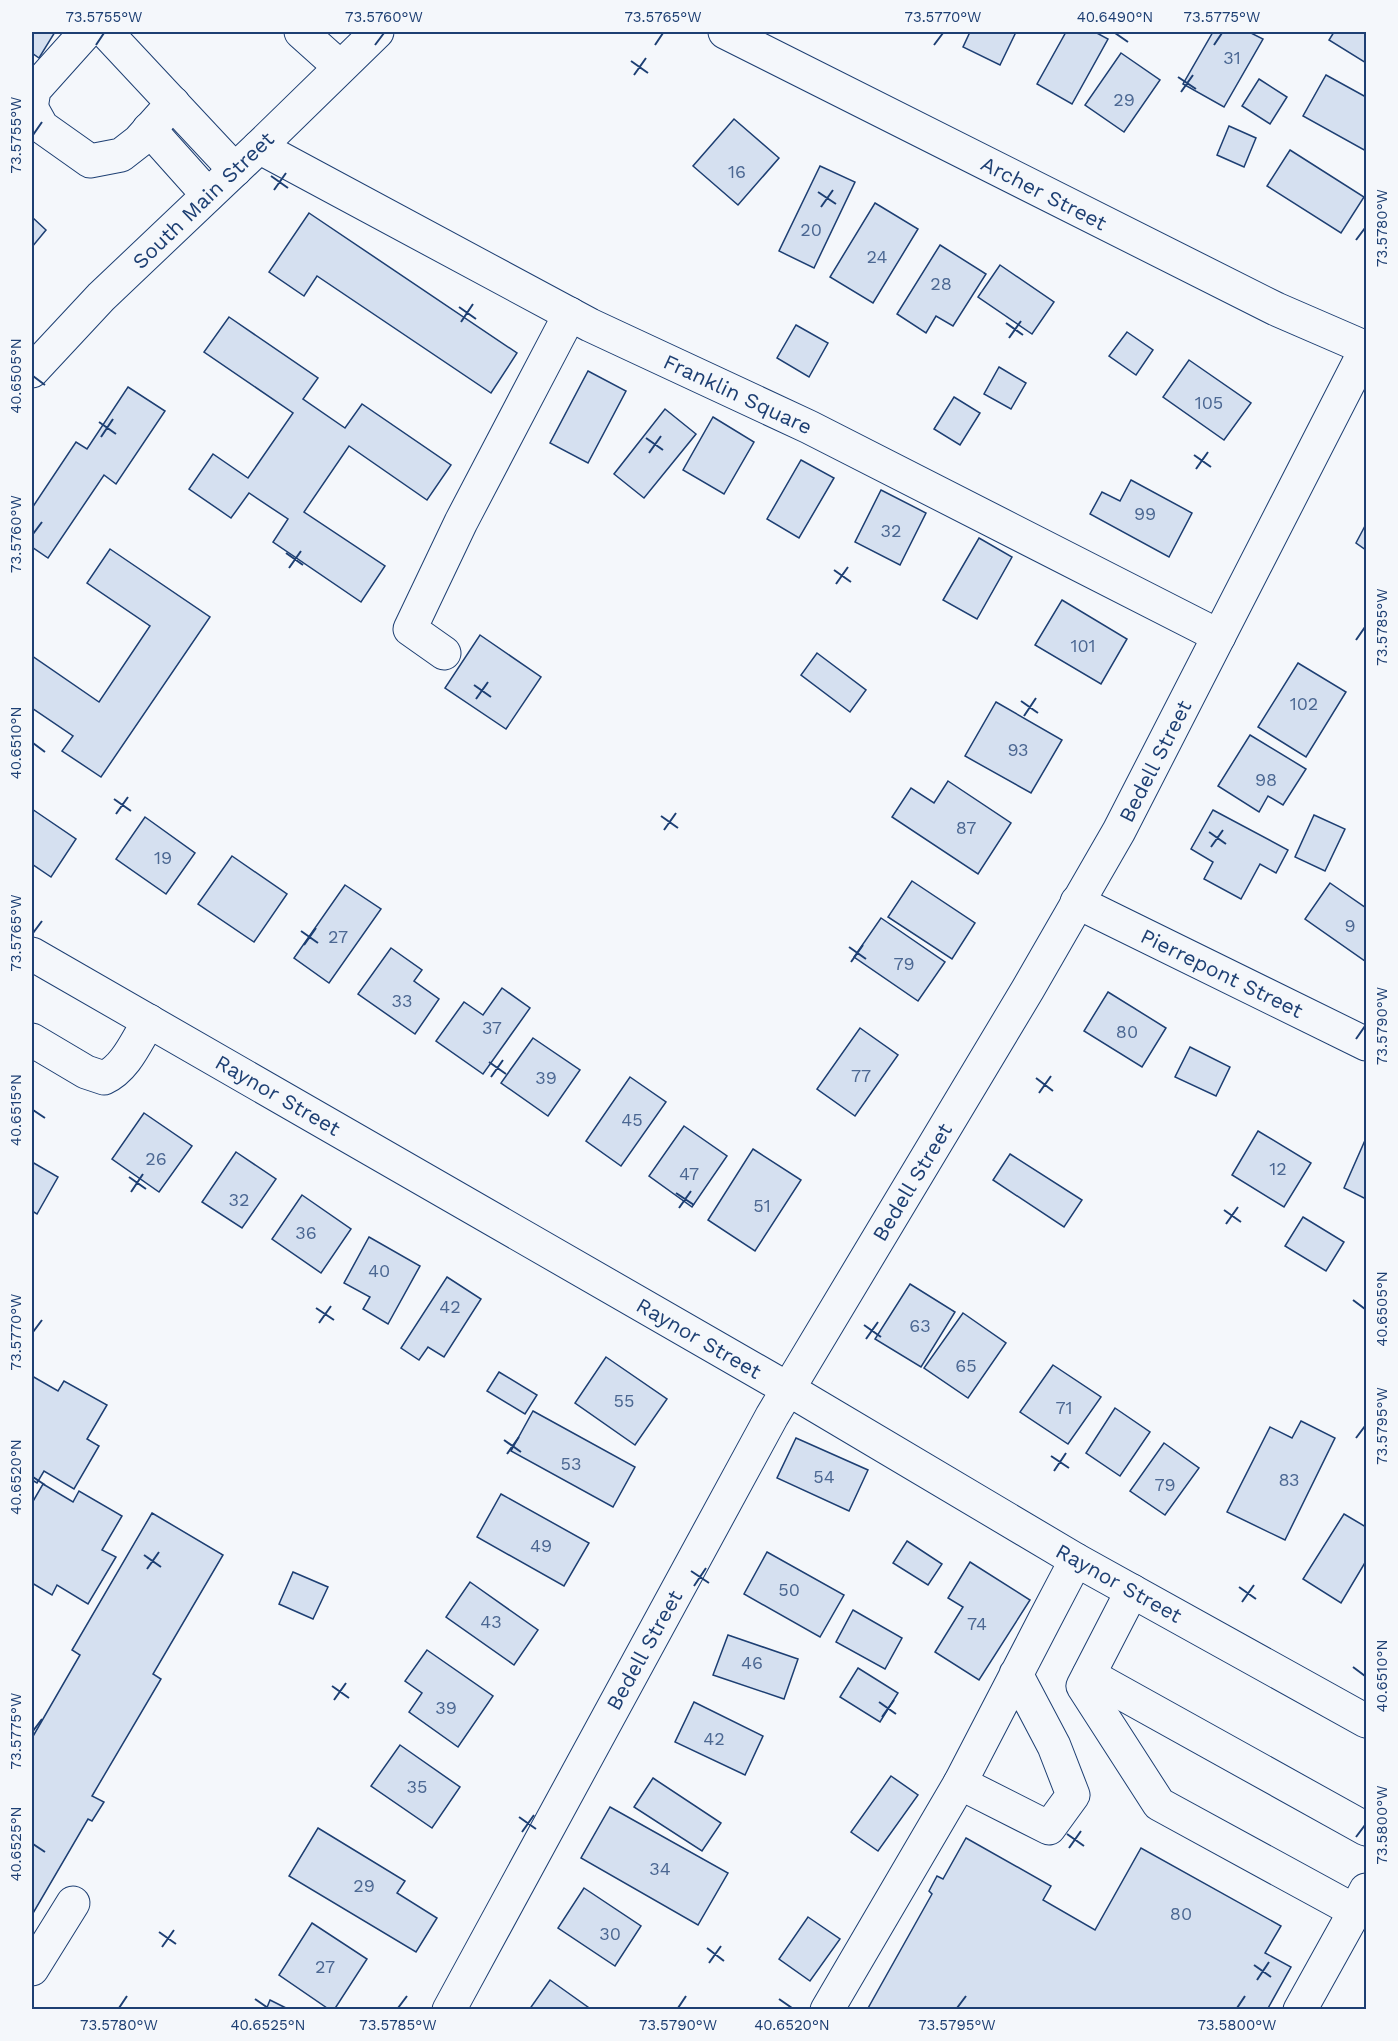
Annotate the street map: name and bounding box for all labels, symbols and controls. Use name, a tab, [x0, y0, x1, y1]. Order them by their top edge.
text: 73.5755°W	[65, 8, 143, 26]
text: 73.5760°W	[345, 8, 423, 26]
text: 73.5765°W	[624, 8, 702, 26]
text: 73.5770°W	[904, 8, 982, 26]
text: 40.6490°N	[1077, 8, 1153, 26]
text: 73.5775°W	[1184, 8, 1260, 26]
house number: 31	[1223, 47, 1241, 68]
house number: 29	[1113, 89, 1135, 110]
text: 73.5755°W	[7, 96, 25, 174]
street label: South Main Street	[127, 126, 279, 274]
street label: Archer Street	[977, 151, 1111, 235]
house number: 16	[728, 161, 746, 182]
text: 73.5780°W	[1373, 189, 1391, 267]
house number: 20	[800, 219, 822, 240]
house number: 24	[867, 246, 887, 267]
house number: 28	[930, 273, 952, 294]
text: 40.6505°N	[7, 338, 25, 414]
street label: Franklin Square	[660, 349, 816, 439]
house number: 105	[1195, 392, 1223, 413]
text: 73.5760°W	[7, 495, 25, 573]
house number: 99	[1134, 503, 1156, 524]
house number: 32	[881, 520, 902, 541]
text: 73.5785°W	[1373, 588, 1391, 666]
house number: 101	[1070, 635, 1096, 656]
house number: 102	[1290, 693, 1318, 714]
street label: Bedell Street	[1114, 696, 1197, 826]
text: 40.6510°N	[7, 707, 25, 779]
house number: 93	[1007, 739, 1029, 760]
house number: 98	[1255, 769, 1277, 790]
house number: 87	[956, 817, 976, 838]
house number: 19	[154, 847, 172, 868]
text: 73.5765°W	[7, 894, 25, 972]
house number: 9	[1344, 915, 1356, 936]
street label: Pierrepont Street	[1137, 923, 1307, 1023]
house number: 27	[328, 926, 348, 947]
house number: 79	[893, 953, 915, 974]
text: 73.5790°W	[1373, 987, 1391, 1065]
house number: 33	[392, 990, 413, 1011]
house number: 37	[482, 1017, 502, 1038]
house number: 80	[1116, 1021, 1138, 1042]
street label: Raynor Street	[211, 1049, 345, 1141]
house number: 77	[851, 1065, 871, 1086]
house number: 39	[535, 1067, 557, 1088]
text: 40.6515°N	[7, 1074, 25, 1146]
house number: 45	[621, 1109, 643, 1130]
street label: Bedell Street	[867, 1118, 957, 1246]
house number: 26	[145, 1148, 167, 1169]
house number: 12	[1269, 1158, 1287, 1179]
house number: 47	[679, 1163, 699, 1184]
house number: 32	[229, 1189, 250, 1210]
house number: 51	[753, 1195, 771, 1216]
house number: 36	[295, 1222, 317, 1243]
house number: 40	[368, 1260, 390, 1281]
text: 40.6505°N	[1373, 1271, 1391, 1347]
street label: Raynor Street	[632, 1292, 766, 1384]
text: 73.5770°W	[7, 1293, 25, 1371]
house number: 42	[439, 1296, 461, 1317]
house number: 63	[909, 1315, 931, 1336]
house number: 65	[955, 1355, 977, 1376]
text: 73.5795°W	[1373, 1387, 1391, 1465]
house number: 55	[614, 1390, 634, 1411]
house number: 71	[1055, 1397, 1073, 1418]
text: 40.6520°N	[7, 1439, 25, 1515]
house number: 53	[561, 1453, 581, 1474]
house number: 54	[813, 1466, 835, 1487]
house number: 83	[1278, 1469, 1300, 1490]
house number: 79	[1154, 1474, 1176, 1495]
house number: 49	[530, 1535, 552, 1556]
street label: Raynor Street	[1052, 1538, 1187, 1628]
house number: 50	[778, 1579, 800, 1600]
street label: Bedell Street	[601, 1585, 687, 1714]
house number: 43	[480, 1611, 502, 1632]
house number: 74	[967, 1613, 987, 1634]
text: 40.6510°N	[1373, 1640, 1391, 1712]
house number: 46	[741, 1652, 763, 1673]
text: 73.5775°W	[7, 1693, 25, 1769]
house number: 39	[435, 1697, 457, 1718]
house number: 42	[703, 1728, 725, 1749]
house number: 35	[407, 1776, 427, 1797]
text: 73.5800°W	[1373, 1785, 1391, 1865]
text: 40.6525°N	[7, 1806, 25, 1882]
house number: 34	[649, 1858, 671, 1879]
house number: 29	[353, 1875, 375, 1896]
house number: 80	[1170, 1903, 1192, 1924]
house number: 30	[599, 1923, 621, 1944]
house number: 27	[315, 1956, 335, 1977]
text: 73.5780°W	[80, 2016, 158, 2034]
text: 40.6525°N	[230, 2016, 306, 2034]
text: 73.5785°W	[359, 2016, 437, 2034]
text: 73.5790°W	[639, 2016, 717, 2034]
text: 40.6520°N	[754, 2016, 830, 2034]
text: 73.5795°W	[918, 2016, 996, 2034]
text: 73.5800°W	[1197, 2016, 1277, 2034]

